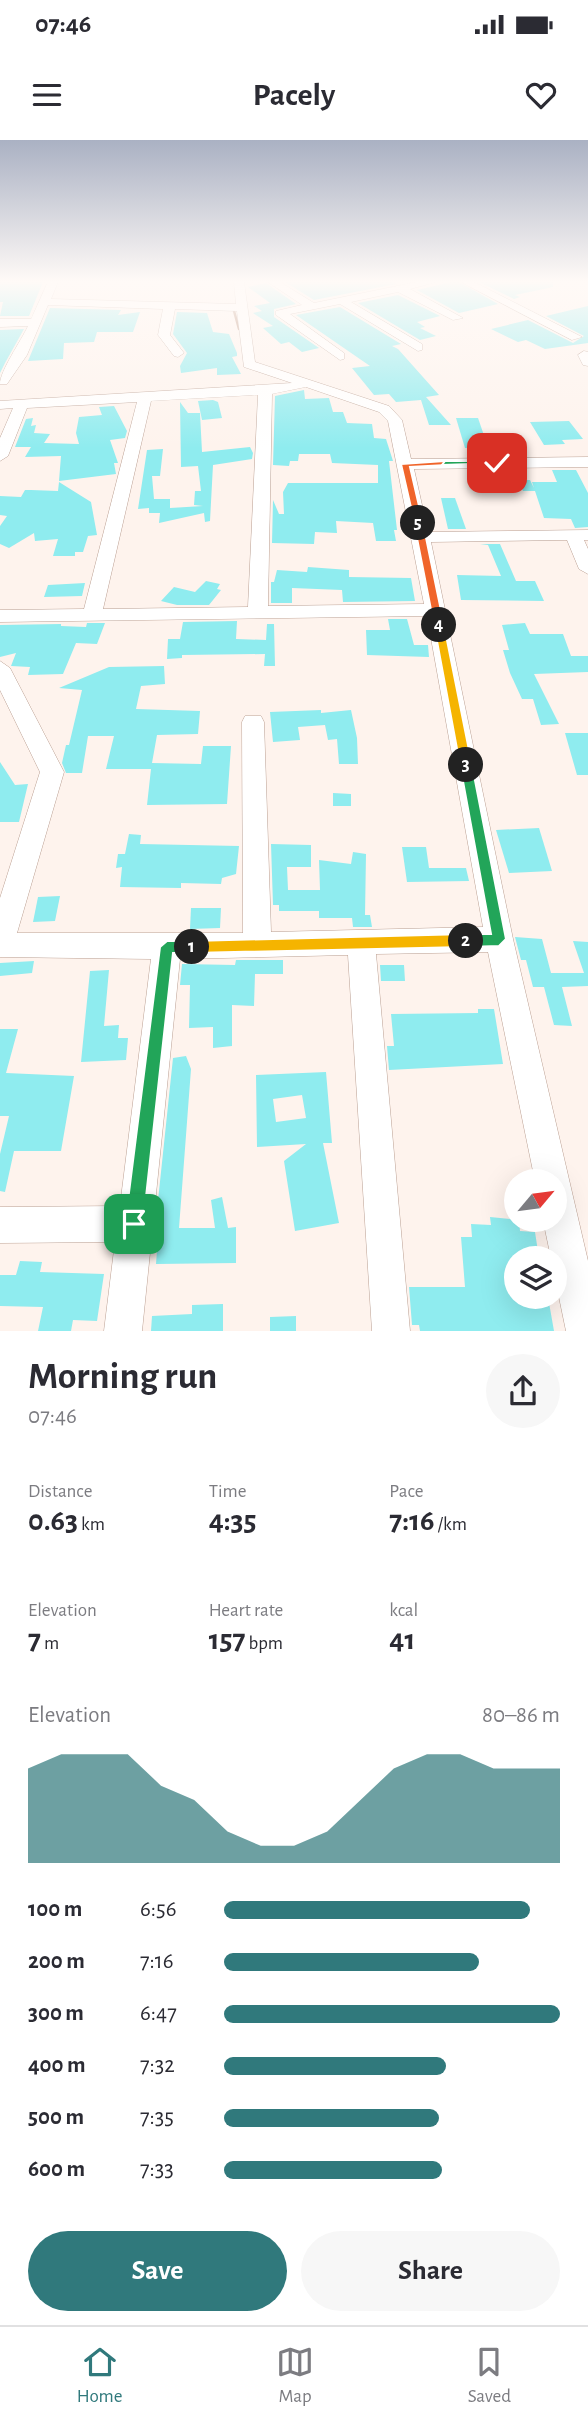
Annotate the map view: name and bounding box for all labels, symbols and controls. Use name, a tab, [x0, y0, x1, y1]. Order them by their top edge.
text: 07:46	[35, 11, 91, 37]
icon: menu	[28, 76, 66, 114]
icon: heart	[522, 76, 560, 114]
text: Pacely	[253, 79, 335, 111]
pin	[467, 433, 527, 493]
icon: check	[478, 444, 516, 482]
pin: 5	[400, 506, 436, 540]
text: 5	[413, 513, 422, 532]
pin: 4	[422, 608, 457, 643]
text: 4	[434, 615, 443, 634]
pin: 3	[448, 748, 484, 782]
text: 3	[461, 755, 470, 774]
pin: 2	[448, 924, 484, 958]
pin: 1	[174, 930, 210, 964]
text: 2	[461, 931, 470, 950]
text: 1	[188, 937, 195, 956]
north arrow	[504, 1169, 567, 1232]
map controls	[504, 1169, 567, 1309]
pin	[104, 1194, 164, 1254]
icon: arrive	[115, 1205, 153, 1243]
button: layers	[504, 1246, 567, 1309]
button: share	[486, 1354, 560, 1428]
text: Morning run	[28, 1358, 217, 1396]
text: 07:46	[28, 1405, 77, 1428]
text: Distance	[28, 1482, 92, 1501]
text: Time	[209, 1482, 247, 1501]
text: Pace	[389, 1482, 424, 1501]
text: 0.63	[28, 1506, 78, 1536]
text: 4:35	[209, 1506, 257, 1536]
text: 7:16	[389, 1506, 434, 1536]
text: km	[78, 1515, 105, 1534]
text: /km	[434, 1515, 467, 1534]
text: Elevation	[28, 1601, 97, 1620]
text: Heart rate	[209, 1601, 283, 1620]
text: kcal	[389, 1601, 418, 1620]
text: 7	[28, 1625, 41, 1655]
text: 157	[209, 1625, 245, 1655]
text: 41	[389, 1625, 415, 1655]
text: m	[41, 1634, 59, 1653]
text: bpm	[245, 1634, 283, 1653]
text: Elevation	[28, 1704, 111, 1727]
text: 80–86 m	[482, 1704, 560, 1727]
text: 100 m	[28, 1898, 82, 1921]
text: 6:56	[140, 1898, 177, 1921]
text: 200 m	[28, 1950, 85, 1973]
text: 7:16	[140, 1950, 174, 1973]
text: 300 m	[28, 2002, 84, 2025]
text: 6:47	[140, 2002, 177, 2025]
text: 400 m	[28, 2054, 86, 2077]
text: 7:32	[140, 2054, 175, 2077]
text: 500 m	[28, 2106, 84, 2129]
text: 7:35	[140, 2106, 174, 2129]
text: 600 m	[28, 2158, 85, 2181]
text: 7:33	[140, 2158, 174, 2181]
button: Save	[28, 2231, 287, 2311]
button: Share	[301, 2231, 560, 2311]
tab: Home	[77, 2343, 123, 2408]
tab: Map	[276, 2343, 314, 2408]
tab: Saved	[468, 2343, 511, 2408]

